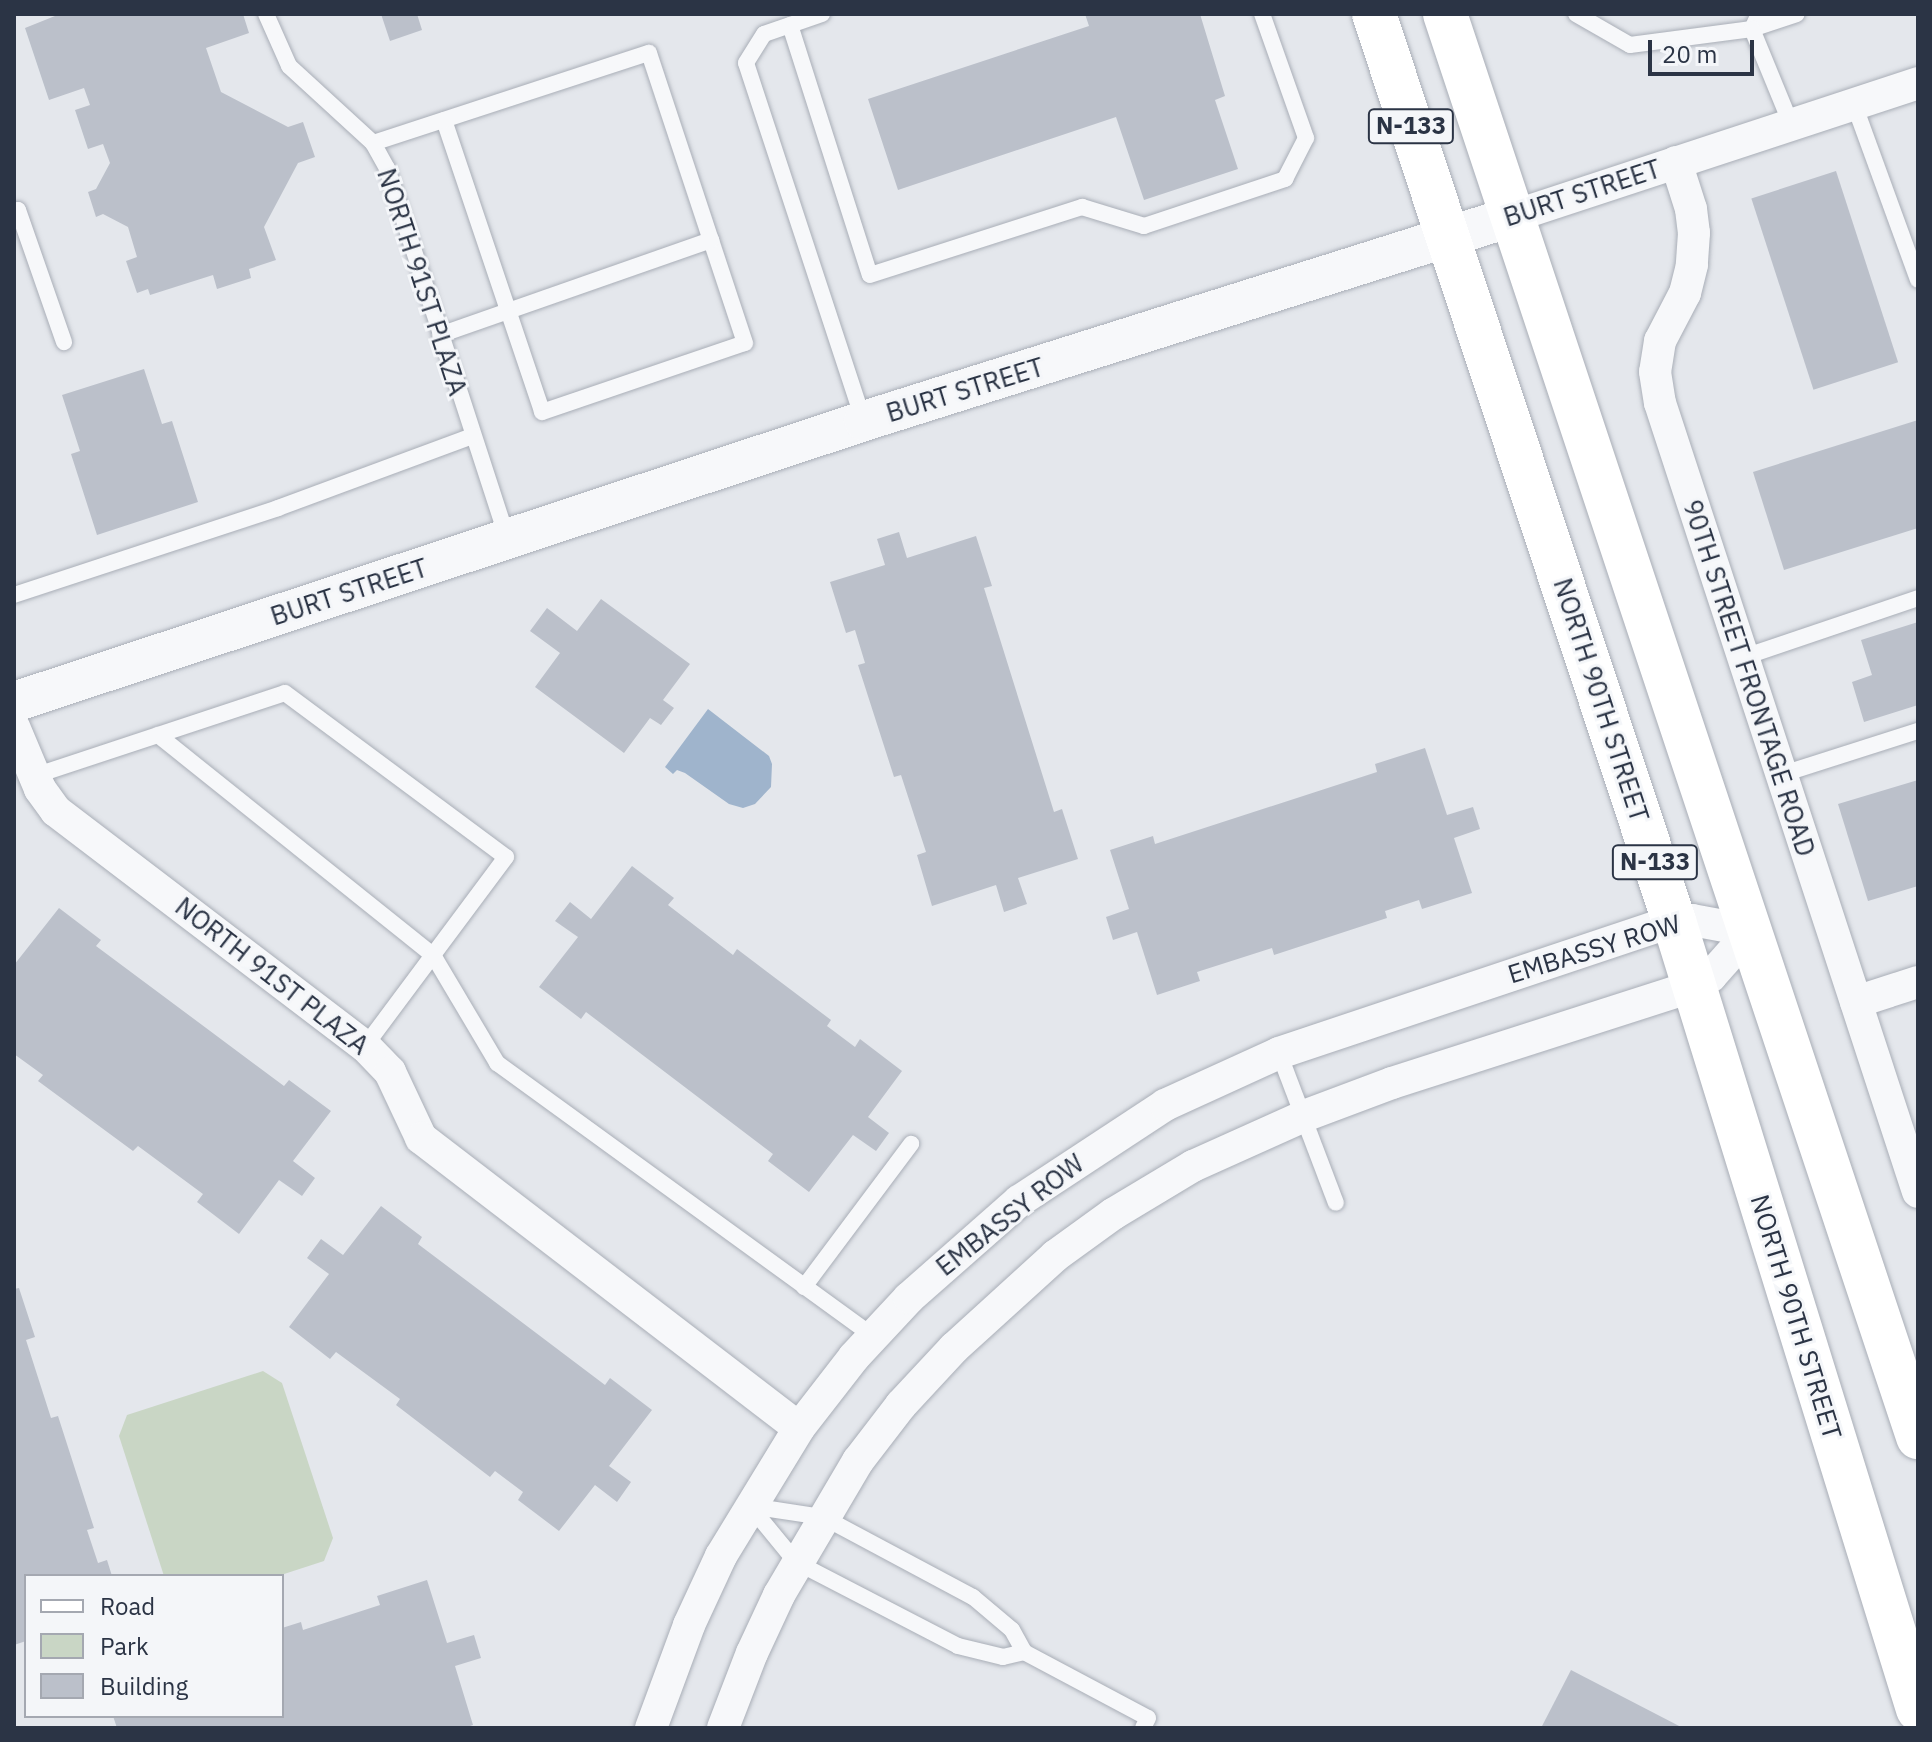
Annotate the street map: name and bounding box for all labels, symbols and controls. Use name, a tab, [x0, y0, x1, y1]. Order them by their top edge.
scale bar	[1652, 24, 1758, 74]
text: 20 m	[1662, 38, 1717, 70]
road number: N-133	[1367, 106, 1455, 146]
street label: BURT STREET	[1500, 153, 1664, 233]
street label: NORTH 91ST PLAZA	[371, 165, 473, 399]
street label: BURT STREET	[882, 351, 1048, 429]
street label: 90TH STREET FRONTAGE ROAD	[1676, 496, 1822, 860]
street label: BURT STREET	[267, 552, 431, 632]
street label: NORTH 90TH STREET	[1547, 574, 1655, 826]
road number: N-133	[1611, 842, 1699, 882]
street label: NORTH 91ST PLAZA	[169, 891, 375, 1061]
street label: EMBASSY ROW	[1504, 908, 1684, 990]
street label: EMBASSY ROW	[930, 1148, 1090, 1282]
street label: NORTH 90TH STREET	[1744, 1191, 1848, 1443]
legend	[24, 1574, 284, 1718]
text: Road	[100, 1590, 155, 1622]
text: Park	[100, 1630, 149, 1662]
text: Building	[100, 1670, 188, 1702]

